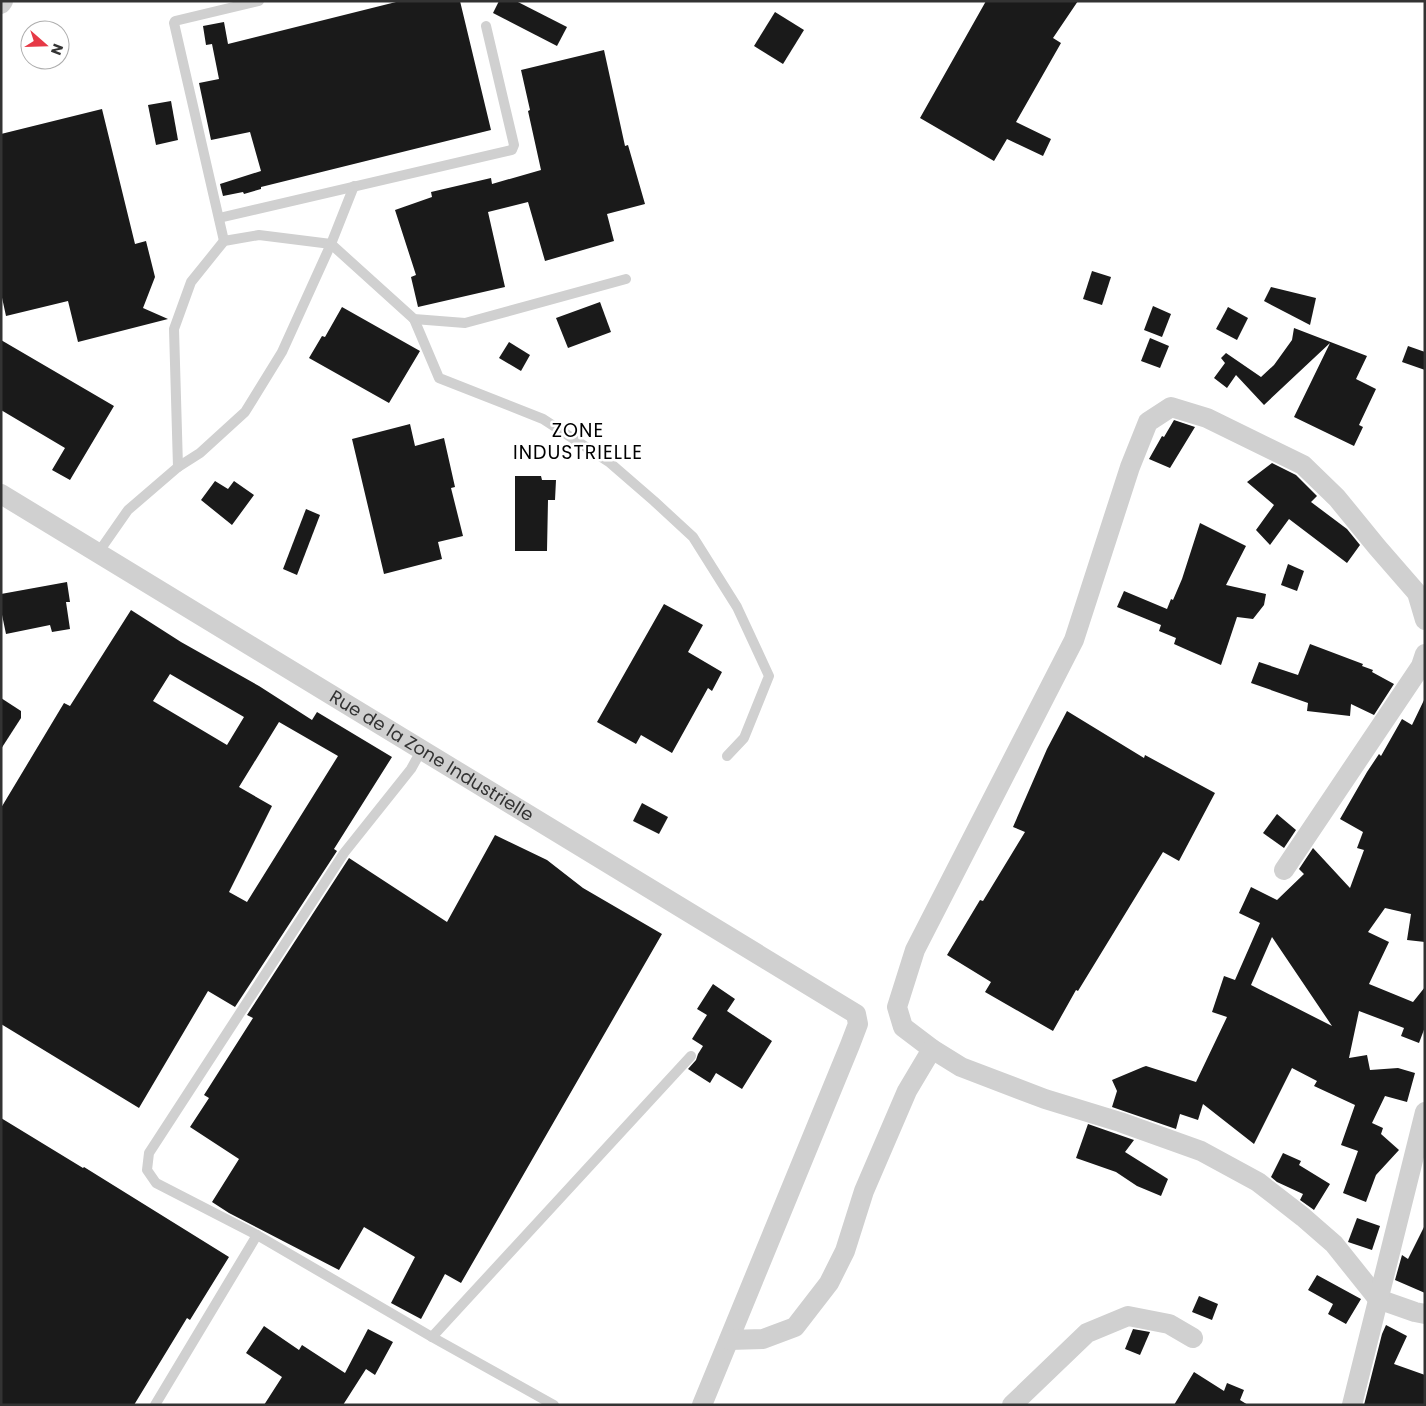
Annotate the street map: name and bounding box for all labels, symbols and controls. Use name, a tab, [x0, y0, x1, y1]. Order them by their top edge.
north arrow	[20, 20, 70, 70]
text: N	[46, 41, 68, 58]
district label: ZONE INDUSTRIELLE	[513, 417, 643, 466]
street label: Rue de la Zone Industrielle	[325, 684, 539, 827]

